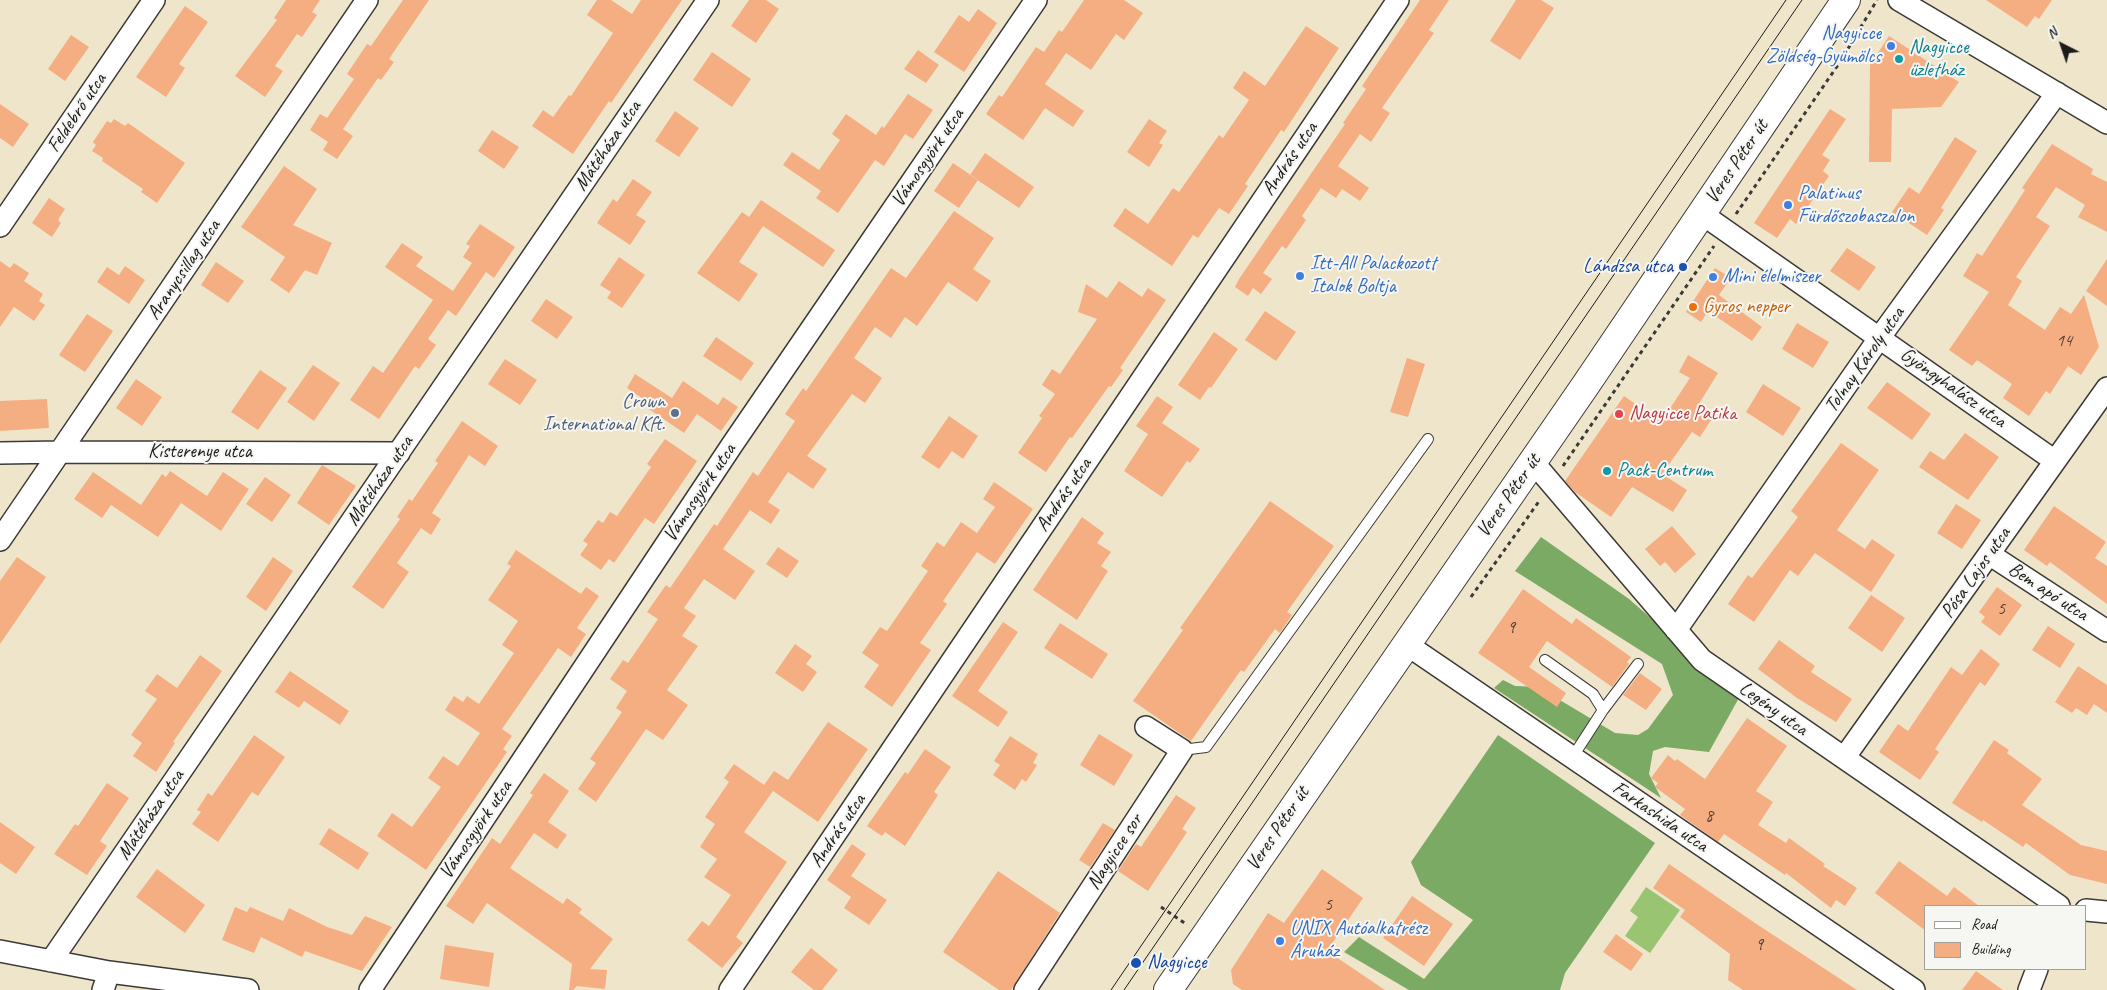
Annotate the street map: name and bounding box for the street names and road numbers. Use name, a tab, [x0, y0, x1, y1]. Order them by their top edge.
street label: Feldebrő utca	[42, 69, 112, 157]
street label: Mátéháza utca	[569, 97, 647, 195]
street label: Vámosgyörk utca	[886, 104, 970, 212]
street label: Veres Péter út	[1700, 115, 1774, 209]
street label: András utca	[1257, 118, 1323, 200]
street label: Aranycsillag utca	[142, 216, 226, 324]
street label: Tolnay Károly utca	[1820, 303, 1910, 417]
street label: Gyöngyhalász utca	[1895, 343, 2011, 433]
street label: Mátéháza utca	[341, 432, 419, 530]
street label: Vámosgyörk utca	[658, 439, 742, 547]
street label: Kisterenye utca	[148, 440, 252, 464]
street label: Veres Péter út	[1472, 450, 1546, 542]
street label: András utca	[1031, 454, 1097, 536]
street label: Pósa Lajos utca	[1936, 523, 2016, 623]
street label: Bem apó utca	[2004, 557, 2092, 627]
street label: Legény utca	[1734, 677, 1812, 741]
street label: Mátéháza utca	[112, 766, 190, 864]
street label: Vámosgyörk utca	[434, 776, 518, 884]
street label: Farkashida utca	[1608, 776, 1712, 858]
street label: Veres Péter út	[1241, 782, 1315, 876]
street label: András utca	[805, 790, 871, 872]
street label: Nagyicce sor	[1082, 810, 1148, 894]

